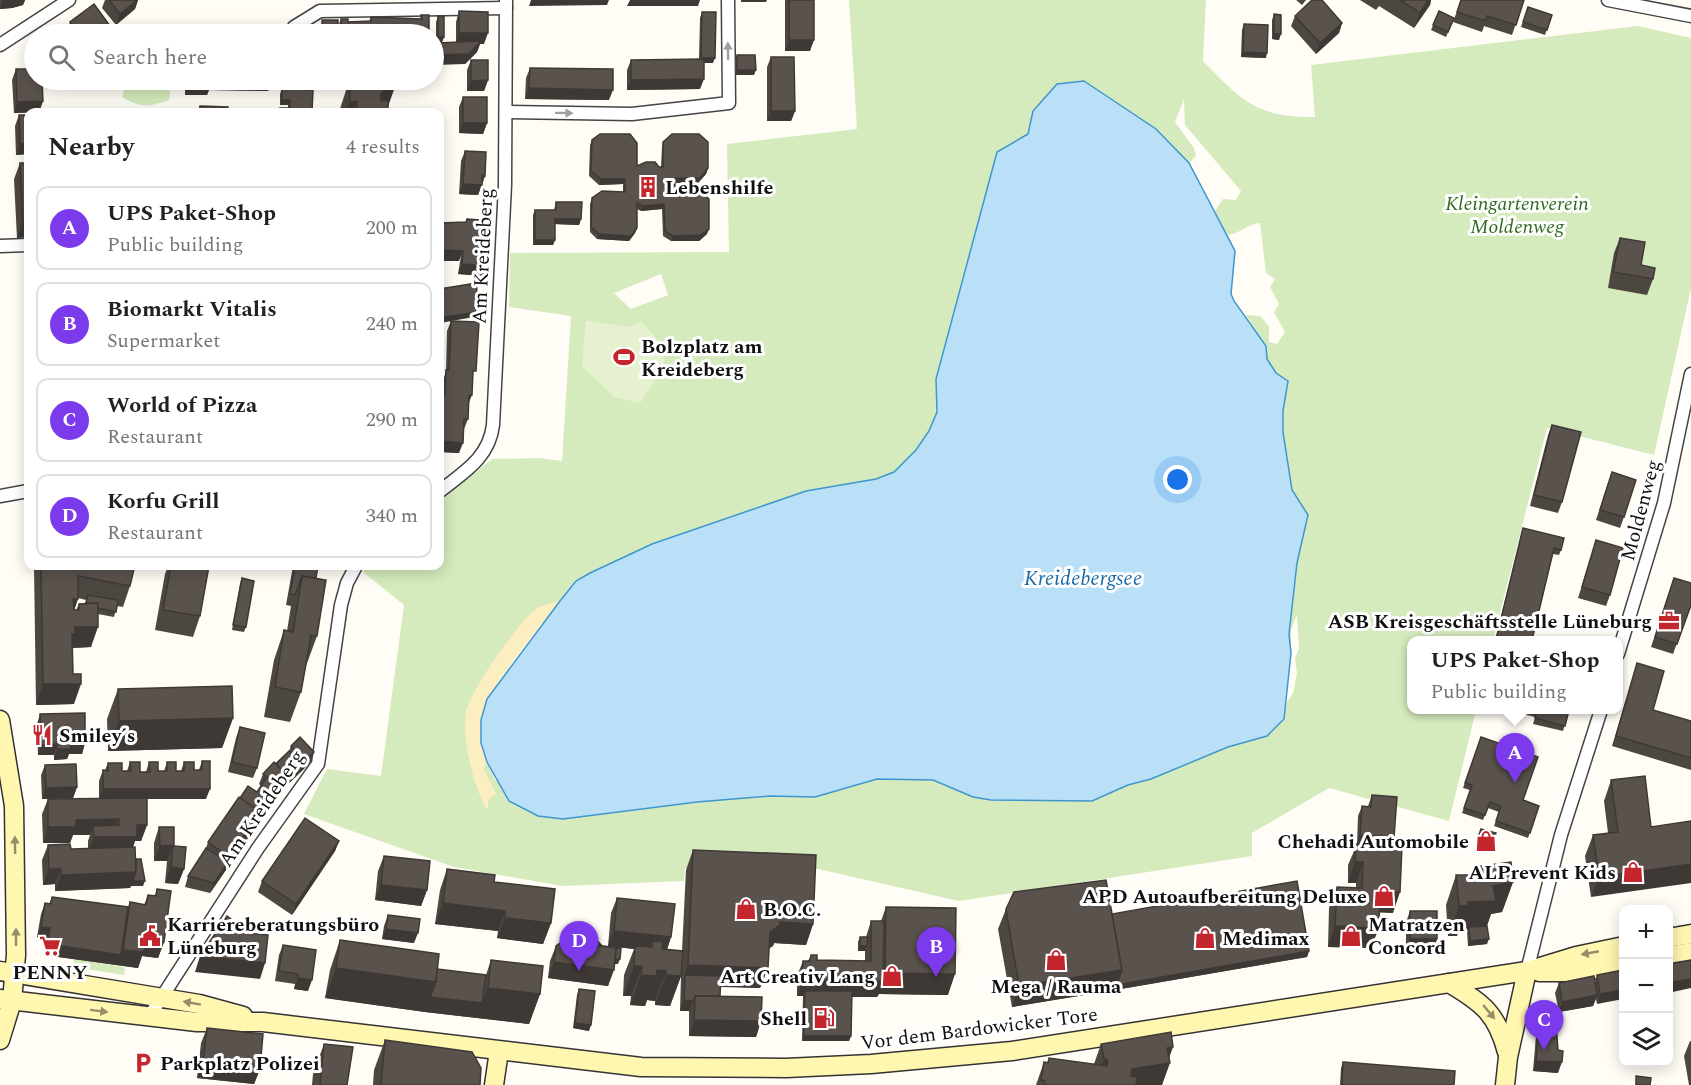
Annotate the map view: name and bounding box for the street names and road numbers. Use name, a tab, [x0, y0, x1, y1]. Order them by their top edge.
street label: Am Kreideberg	[464, 187, 502, 325]
street label: Moldenweg	[1613, 456, 1669, 564]
street label: Am Kreideberg	[211, 744, 312, 873]
street label: Vor dem Bardowicker Tore	[859, 1000, 1099, 1058]

